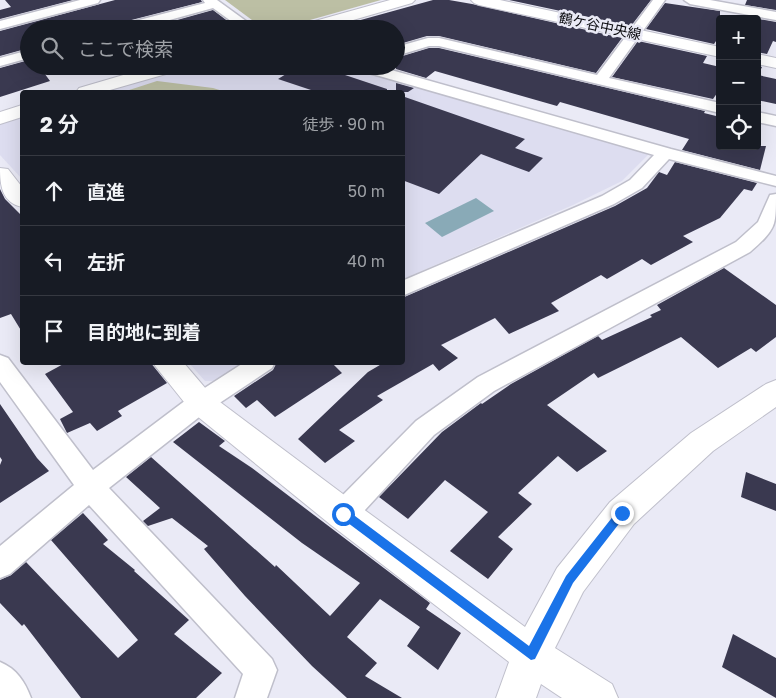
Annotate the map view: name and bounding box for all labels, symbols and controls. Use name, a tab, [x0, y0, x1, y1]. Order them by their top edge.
street label: 鶴ケ谷中央線	[557, 8, 643, 43]
map controls	[716, 15, 761, 150]
button: +	[716, 15, 761, 60]
search box	[20, 20, 405, 75]
icon: search	[38, 34, 66, 62]
text: ここで検索	[78, 37, 173, 60]
button: −	[716, 60, 761, 105]
button: locate	[716, 105, 761, 150]
text: 2 分	[40, 111, 79, 137]
text: 徒歩 · 90 m	[302, 114, 385, 134]
icon: ahead	[40, 177, 68, 205]
text: 直進	[87, 180, 125, 203]
text: 50 m	[348, 181, 385, 201]
icon: left	[40, 247, 68, 275]
text: 左折	[87, 250, 125, 273]
text: 40 m	[347, 251, 385, 271]
icon: arrive	[40, 317, 68, 345]
text: 目的地に到着	[87, 320, 201, 343]
route end	[611, 502, 634, 525]
route start	[332, 503, 355, 526]

